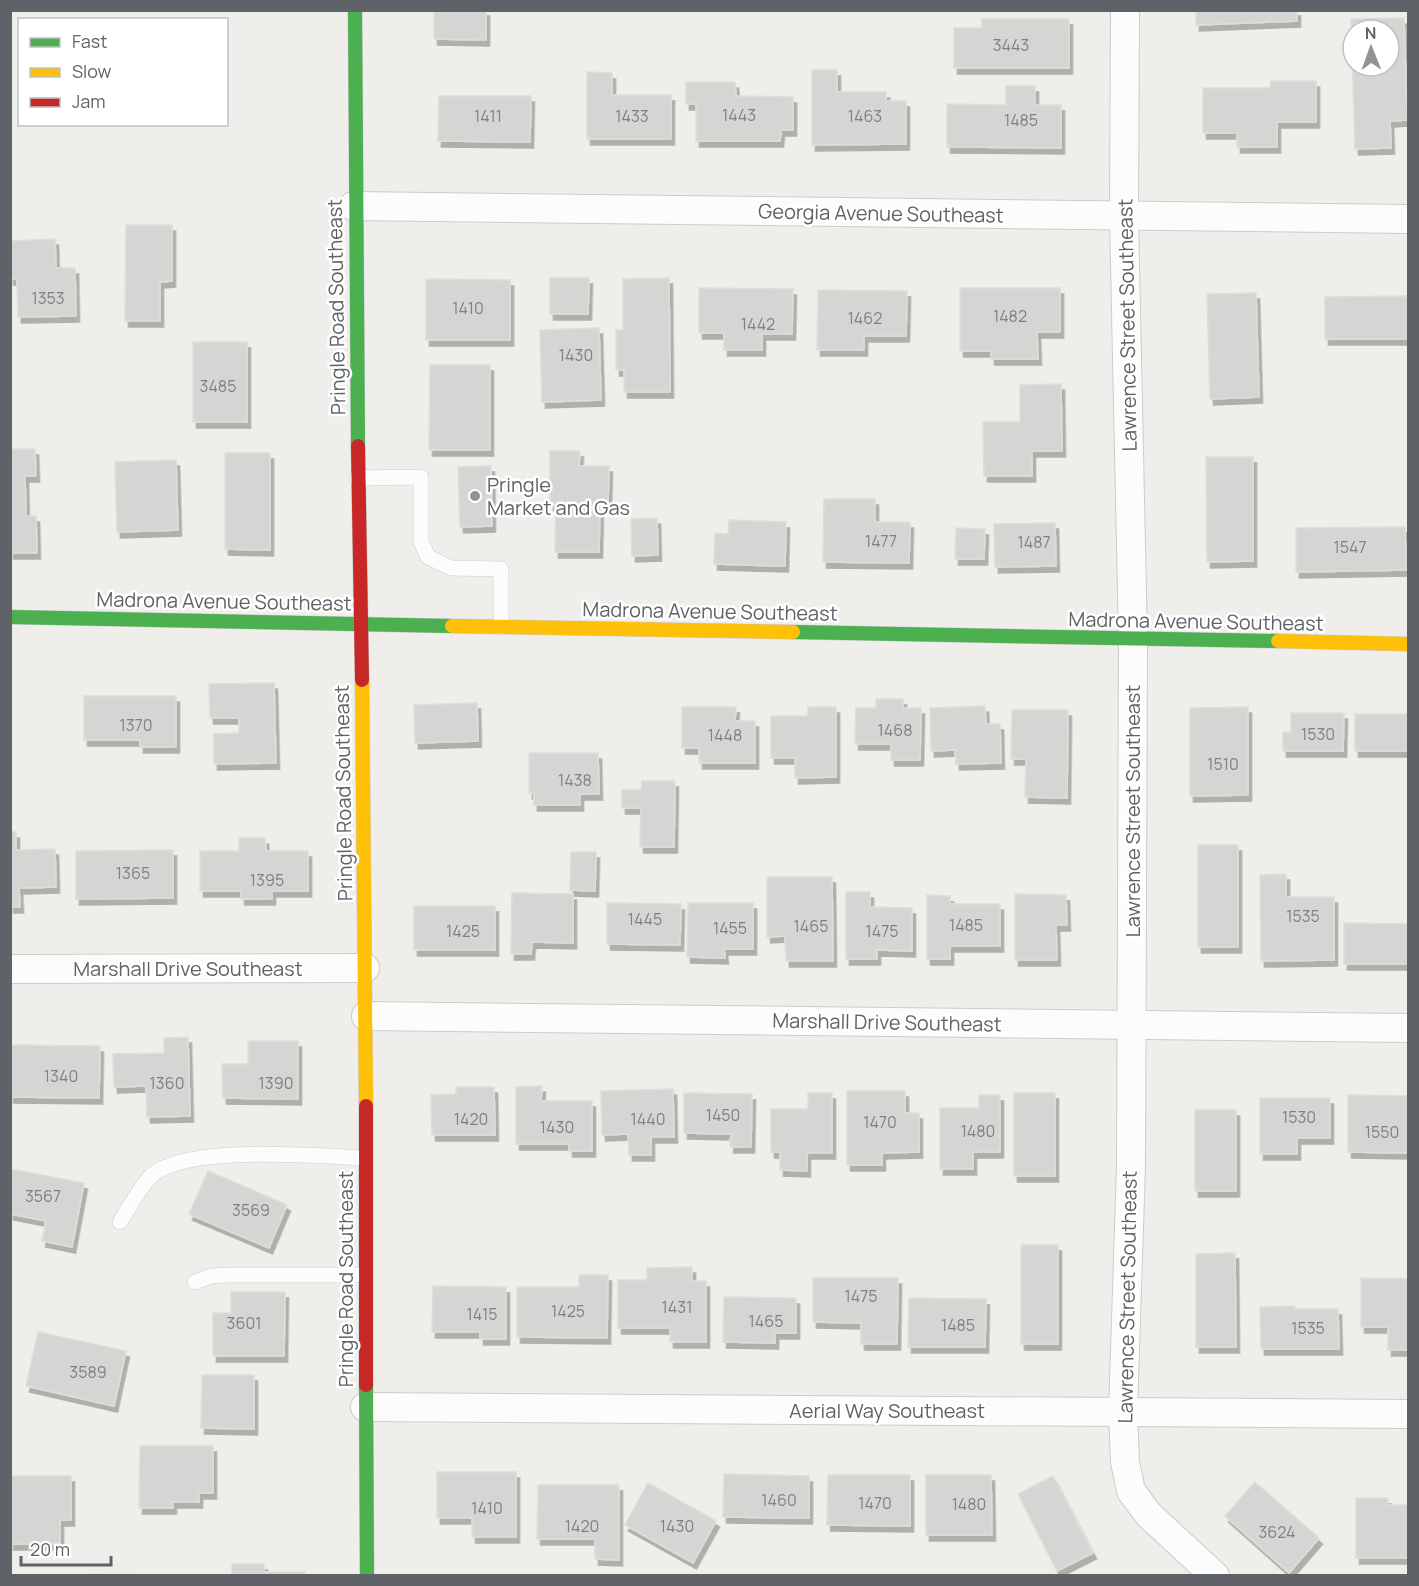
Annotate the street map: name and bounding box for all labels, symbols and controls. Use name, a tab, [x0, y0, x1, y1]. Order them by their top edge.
legend	[18, 18, 228, 126]
north arrow	[1341, 18, 1401, 78]
text: N	[1365, 22, 1377, 44]
text: Fast	[72, 29, 107, 53]
house number: 3443	[993, 34, 1029, 56]
text: Slow	[72, 59, 112, 83]
text: Jam	[72, 89, 106, 113]
house number: 1443	[722, 104, 756, 126]
house number: 1411	[474, 105, 502, 127]
house number: 1433	[615, 105, 649, 127]
house number: 1463	[848, 105, 882, 127]
house number: 1485	[1004, 109, 1038, 131]
street label: Georgia Avenue Southeast	[758, 197, 1004, 229]
street label: Lawrence Street Southeast	[1111, 198, 1143, 452]
street label: Pringle Road Southeast	[321, 199, 351, 415]
house number: 1353	[31, 287, 65, 309]
house number: 1410	[452, 297, 484, 319]
house number: 1482	[993, 305, 1027, 327]
house number: 1462	[848, 307, 882, 329]
house number: 1442	[741, 313, 775, 335]
house number: 1430	[559, 344, 593, 366]
house number: 3485	[200, 375, 236, 397]
place label: Pringle Market and Gas	[487, 471, 630, 521]
marker: Pringle Market and Gas	[468, 489, 482, 503]
house number: 1477	[865, 530, 897, 552]
house number: 1487	[1018, 531, 1051, 553]
house number: 1547	[1334, 536, 1366, 558]
street label: Madrona Avenue Southeast	[96, 585, 352, 617]
street label: Madrona Avenue Southeast	[582, 595, 838, 627]
street label: Madrona Avenue Southeast	[1068, 605, 1324, 637]
street label: Pringle Road Southeast	[328, 685, 358, 901]
street label: Lawrence Street Southeast	[1119, 685, 1146, 937]
house number: 1370	[120, 714, 152, 736]
house number: 1468	[878, 719, 912, 741]
house number: 1530	[1301, 723, 1335, 745]
house number: 1448	[708, 724, 742, 746]
house number: 1510	[1207, 753, 1239, 775]
house number: 1438	[558, 769, 592, 791]
house number: 1365	[116, 862, 150, 884]
house number: 1395	[250, 869, 284, 891]
house number: 1535	[1286, 905, 1320, 927]
house number: 1445	[628, 908, 662, 930]
house number: 1485	[949, 914, 983, 936]
house number: 1465	[794, 915, 828, 937]
house number: 1455	[713, 917, 747, 939]
house number: 1425	[446, 920, 480, 942]
house number: 1475	[866, 920, 898, 942]
street label: Marshall Drive Southeast	[73, 955, 303, 982]
street label: Marshall Drive Southeast	[772, 1007, 1002, 1037]
house number: 1340	[44, 1065, 78, 1087]
house number: 1360	[150, 1072, 184, 1094]
house number: 1390	[259, 1072, 293, 1094]
house number: 1450	[706, 1104, 740, 1126]
house number: 1530	[1282, 1106, 1316, 1128]
house number: 1420	[454, 1108, 488, 1130]
house number: 1440	[630, 1108, 666, 1130]
house number: 1470	[863, 1111, 897, 1133]
house number: 1430	[540, 1116, 574, 1138]
house number: 1480	[961, 1120, 995, 1142]
house number: 1550	[1365, 1121, 1399, 1143]
street label: Lawrence Street Southeast	[1111, 1170, 1143, 1424]
street label: Pringle Road Southeast	[332, 1171, 359, 1387]
house number: 3567	[25, 1185, 61, 1207]
house number: 3569	[232, 1199, 270, 1221]
house number: 1475	[845, 1285, 877, 1307]
house number: 1431	[662, 1296, 692, 1318]
house number: 1425	[551, 1300, 585, 1322]
house number: 1415	[466, 1303, 498, 1325]
house number: 1465	[749, 1310, 783, 1332]
house number: 3601	[227, 1312, 261, 1334]
house number: 1485	[941, 1314, 975, 1336]
house number: 1535	[1291, 1317, 1325, 1339]
house number: 3589	[69, 1361, 107, 1383]
street label: Aerial Way Southeast	[789, 1397, 985, 1424]
house number: 1460	[761, 1489, 797, 1511]
house number: 1470	[858, 1492, 892, 1514]
house number: 1480	[952, 1493, 986, 1515]
house number: 1410	[471, 1497, 503, 1519]
house number: 1420	[565, 1515, 599, 1537]
house number: 1430	[660, 1515, 694, 1537]
house number: 3624	[1258, 1521, 1296, 1543]
scale bar	[21, 1529, 111, 1567]
text: 20 m	[30, 1537, 70, 1561]

